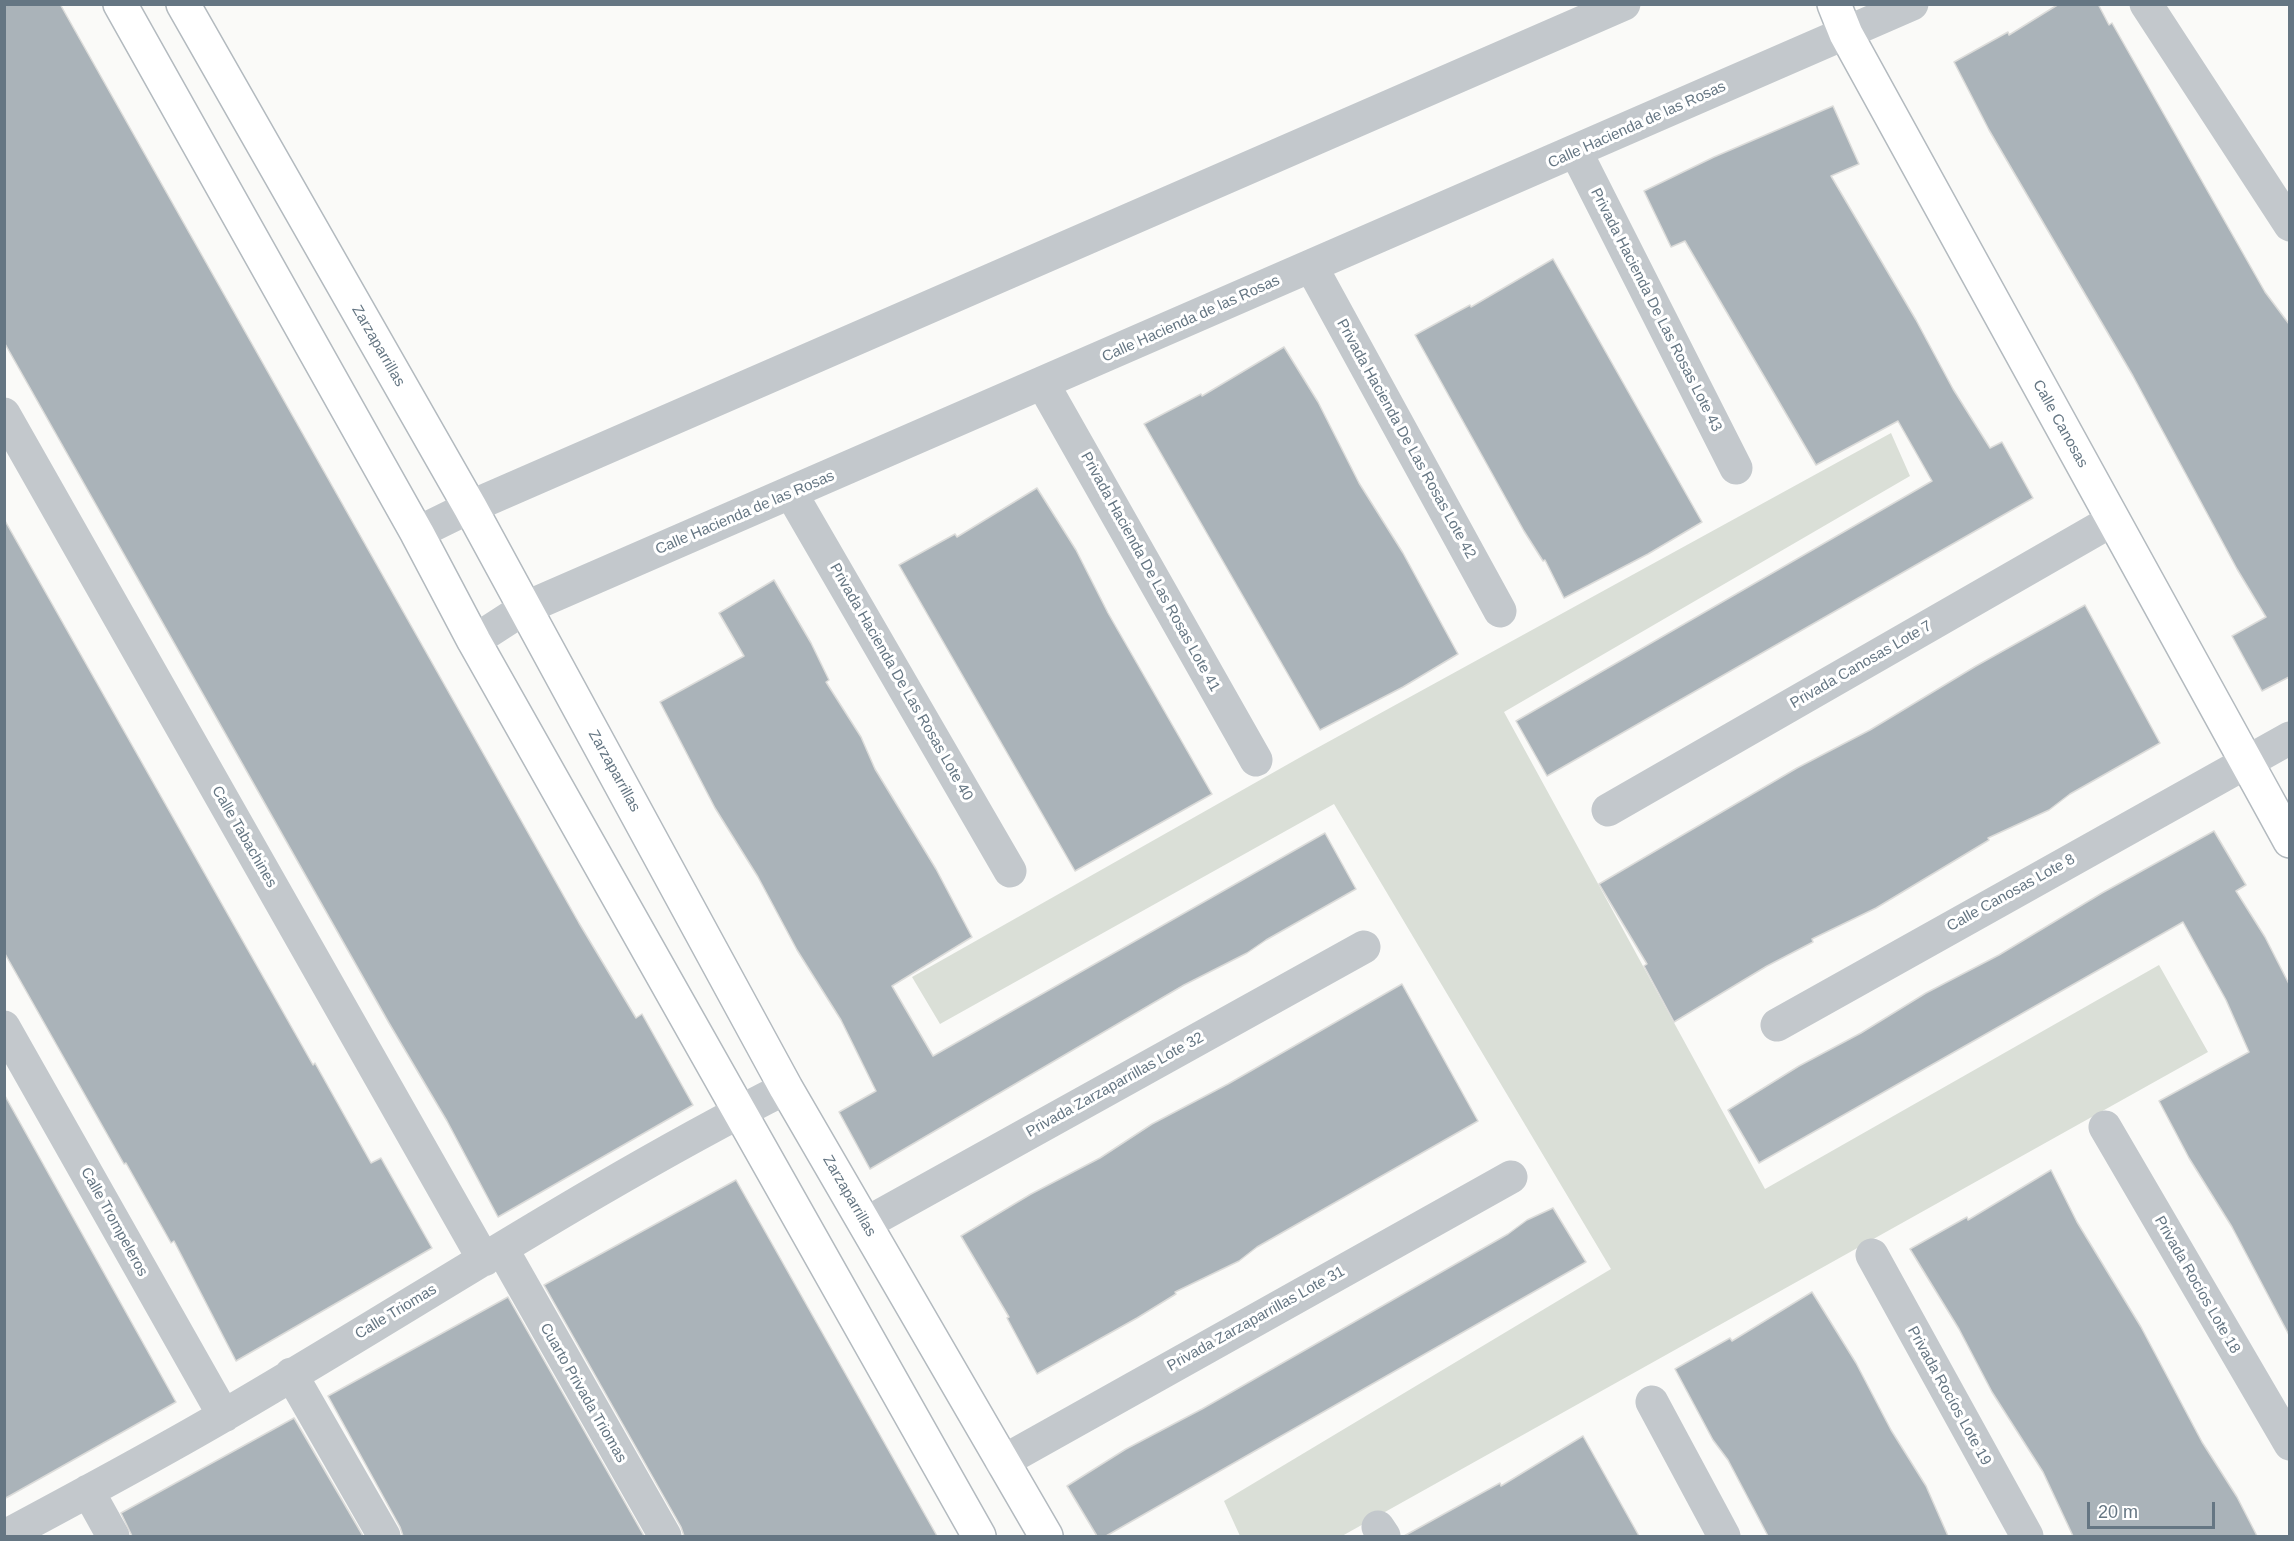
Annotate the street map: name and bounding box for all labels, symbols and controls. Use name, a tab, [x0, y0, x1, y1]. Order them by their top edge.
street label: Calle Hacienda de las Rosas	[1545, 78, 1729, 172]
street label: Privada Hacienda De Las Rosas Lote 43	[1586, 185, 1726, 435]
street label: Calle Hacienda de las Rosas	[1099, 272, 1283, 366]
street label: Zarzaparrillas	[347, 302, 409, 390]
street label: Privada Hacienda De Las Rosas Lote 42	[1332, 316, 1480, 562]
street label: Calle Canosas	[2028, 377, 2092, 471]
street label: Privada Hacienda De Las Rosas Lote 41	[1076, 449, 1224, 695]
street label: Calle Hacienda de las Rosas	[653, 467, 837, 559]
street label: Privada Hacienda De Las Rosas Lote 40	[825, 560, 977, 804]
street label: Privada Canosas Lote 7	[1787, 617, 1935, 713]
street label: Zarzaparrillas	[584, 727, 644, 815]
street label: Calle Tabachines	[208, 783, 280, 891]
street label: Calle Canosas Lote 8	[1944, 850, 2078, 936]
street label: Privada Zarzaparrillas Lote 32	[1023, 1029, 1207, 1141]
street label: Zarzaparrillas	[818, 1152, 880, 1240]
street label: Calle Trompeleros	[77, 1164, 151, 1280]
street label: Privada Rocíos Lote 18	[2150, 1213, 2244, 1357]
street label: Privada Zarzaparrillas Lote 31	[1164, 1263, 1348, 1375]
street label: Calle Triomas	[352, 1281, 440, 1343]
street label: Cuarto Privada Triomas	[536, 1320, 630, 1466]
street label: Privada Rocíos Lote 19	[1903, 1323, 1995, 1469]
scale bar	[2090, 1490, 2218, 1528]
text: 20 m	[2098, 1502, 2138, 1522]

